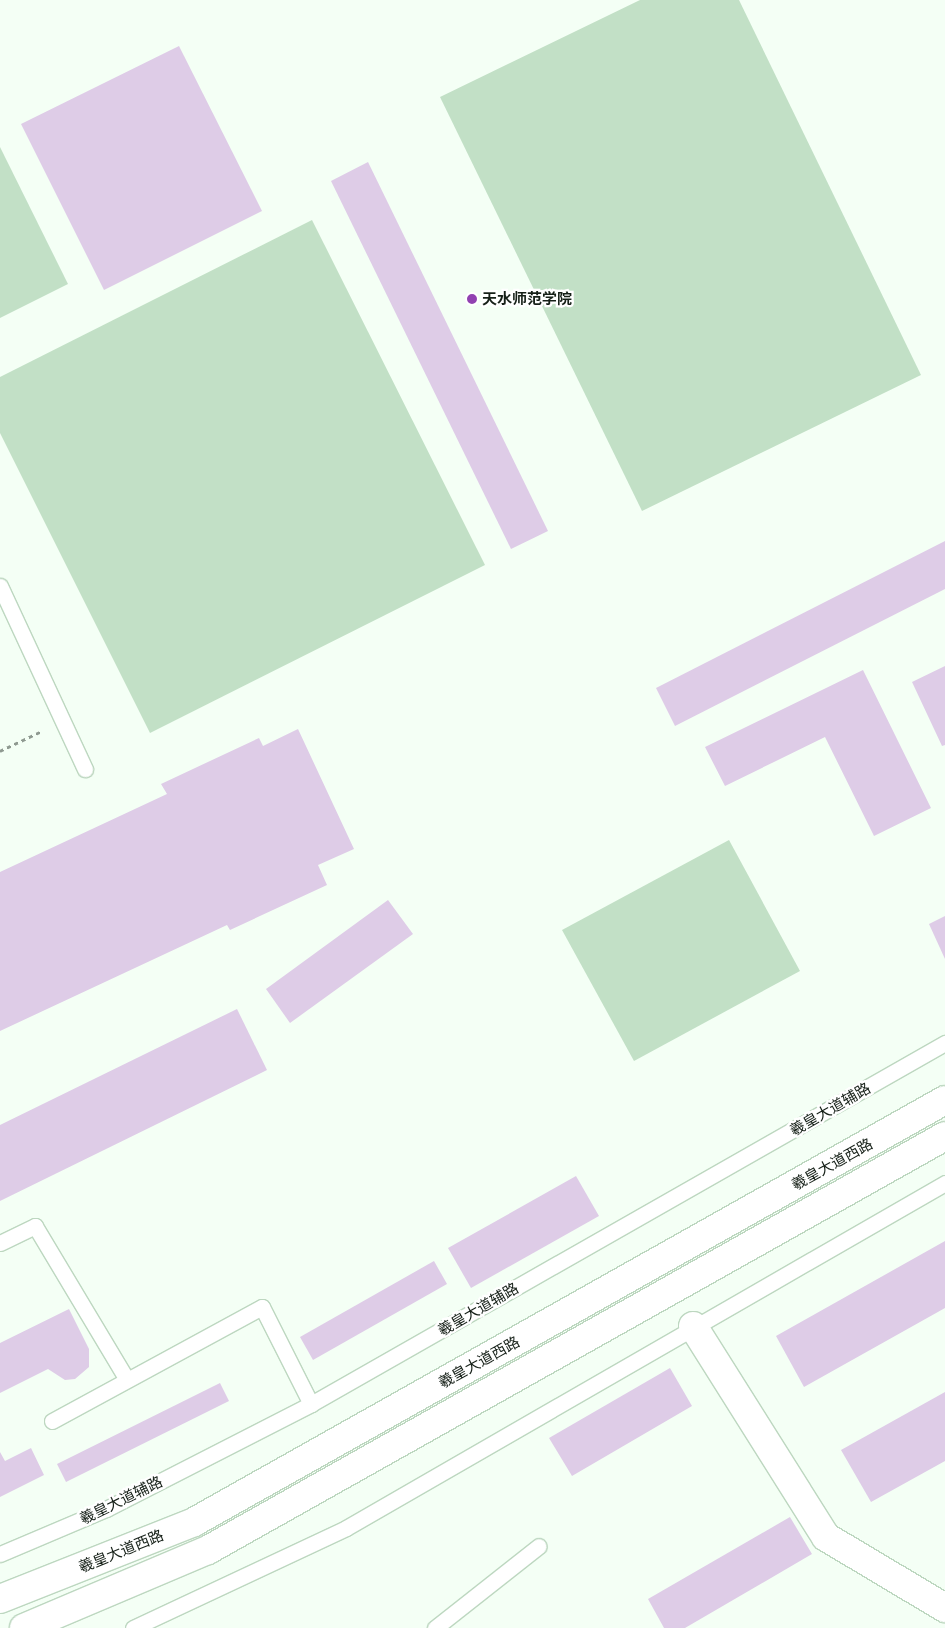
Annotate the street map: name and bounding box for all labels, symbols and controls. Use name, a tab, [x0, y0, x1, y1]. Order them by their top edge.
place label: 天水师范学院	[482, 290, 572, 308]
marker: 天水师范学院	[466, 293, 478, 305]
street label: 羲皇大道辅路	[787, 1079, 873, 1139]
street label: 羲皇大道西路	[788, 1134, 876, 1194]
street label: 羲皇大道辅路	[435, 1279, 521, 1339]
street label: 羲皇大道西路	[435, 1332, 523, 1392]
street label: 羲皇大道辅路	[77, 1472, 165, 1528]
street label: 羲皇大道西路	[76, 1526, 166, 1576]

